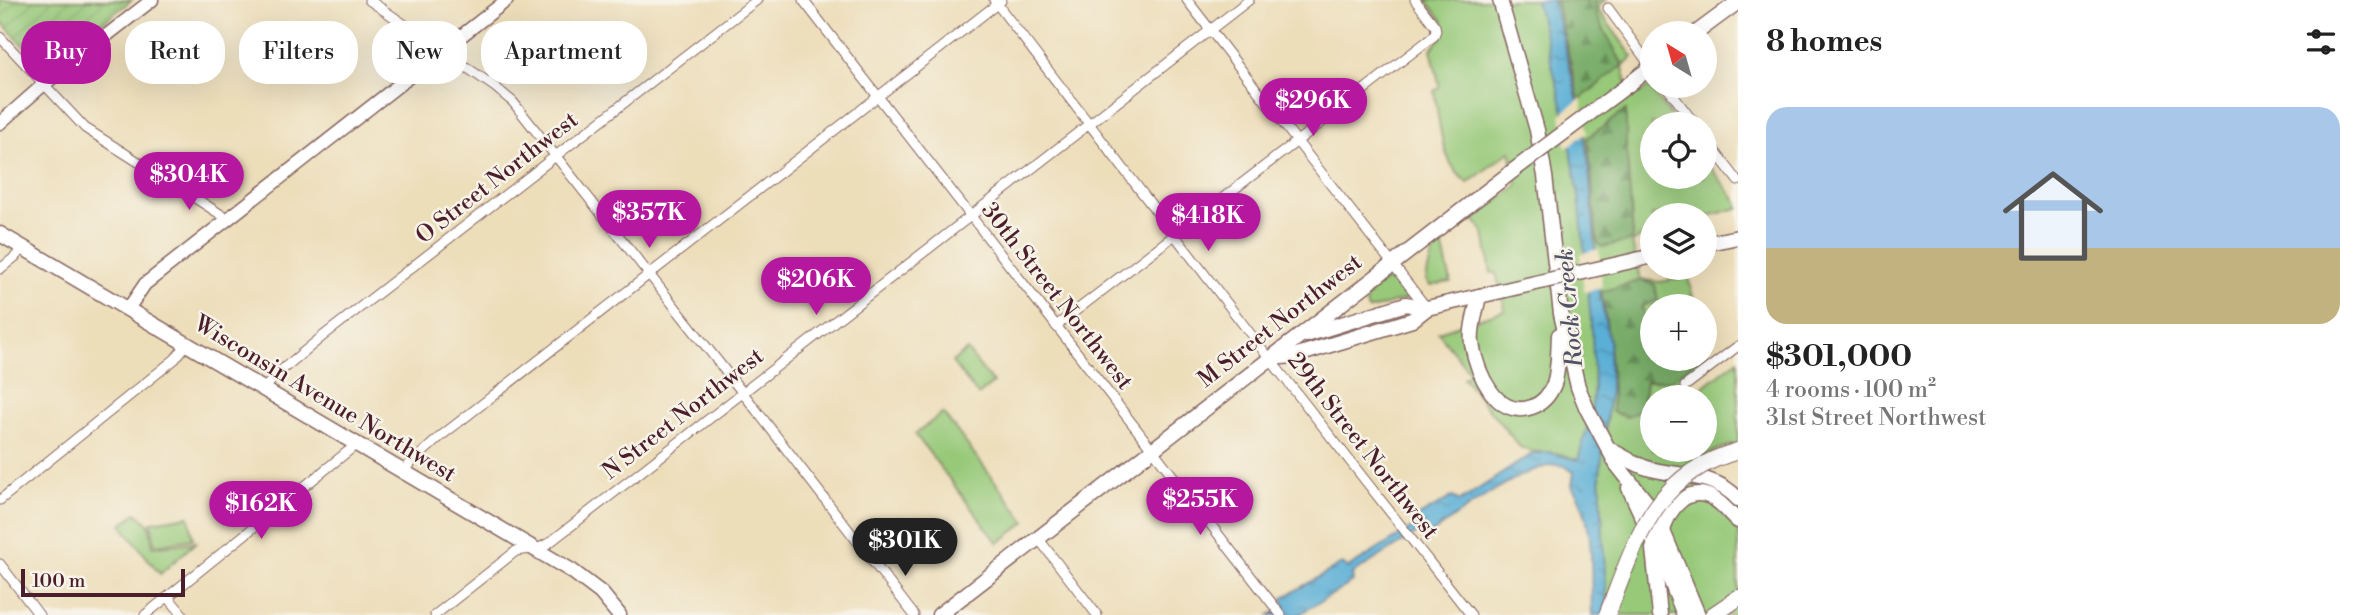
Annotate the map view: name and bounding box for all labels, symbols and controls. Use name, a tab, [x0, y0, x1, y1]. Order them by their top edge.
chip: Buy	[21, 21, 111, 84]
chip: Rent	[125, 21, 225, 84]
chip: Filters	[239, 21, 358, 84]
chip: New	[372, 21, 467, 84]
chip: Apartment	[481, 21, 647, 84]
north arrow	[1640, 21, 1717, 98]
map controls	[1640, 21, 1717, 462]
text: 8 homes	[1766, 23, 1882, 61]
icon: filters	[2302, 23, 2340, 61]
pin: $296K	[1264, 78, 1362, 138]
text: $296K	[1275, 87, 1351, 115]
street label: O Street Northwest	[410, 106, 584, 250]
button: locate	[1640, 112, 1717, 189]
pin: $304K	[140, 152, 238, 212]
icon: home	[1990, 153, 2116, 279]
text: $304K	[150, 161, 228, 189]
pin: $357K	[600, 190, 698, 250]
pin: $418K	[1159, 194, 1257, 253]
street label: 30th Street Northwest	[975, 197, 1139, 395]
text: $357K	[612, 199, 686, 227]
text: $418K	[1172, 202, 1244, 230]
button: layers	[1640, 203, 1717, 280]
water label: Rock Creek	[1550, 247, 1590, 370]
street label: M Street Northwest	[1192, 248, 1368, 394]
pin: $206K	[767, 258, 865, 317]
text: $206K	[777, 266, 855, 294]
button: +	[1640, 294, 1717, 371]
street label: Wisconsin Avenue Northwest	[188, 309, 461, 488]
text: $301,000	[1766, 338, 1912, 376]
street label: N Street Northwest	[597, 342, 769, 486]
street label: 29th Street Northwest	[1281, 347, 1445, 545]
text: 4 rooms · 100 m²	[1766, 376, 1936, 404]
button: −	[1640, 385, 1717, 462]
text: 31st Street Northwest	[1766, 404, 1986, 432]
pin: $255K	[1151, 477, 1249, 537]
pin: $162K	[212, 482, 310, 541]
text: $255K	[1162, 486, 1238, 514]
text: $162K	[225, 490, 297, 518]
pin: $301K	[856, 518, 954, 578]
text: $301K	[868, 527, 942, 555]
scale bar	[21, 566, 186, 598]
text: 100 m	[32, 569, 85, 593]

